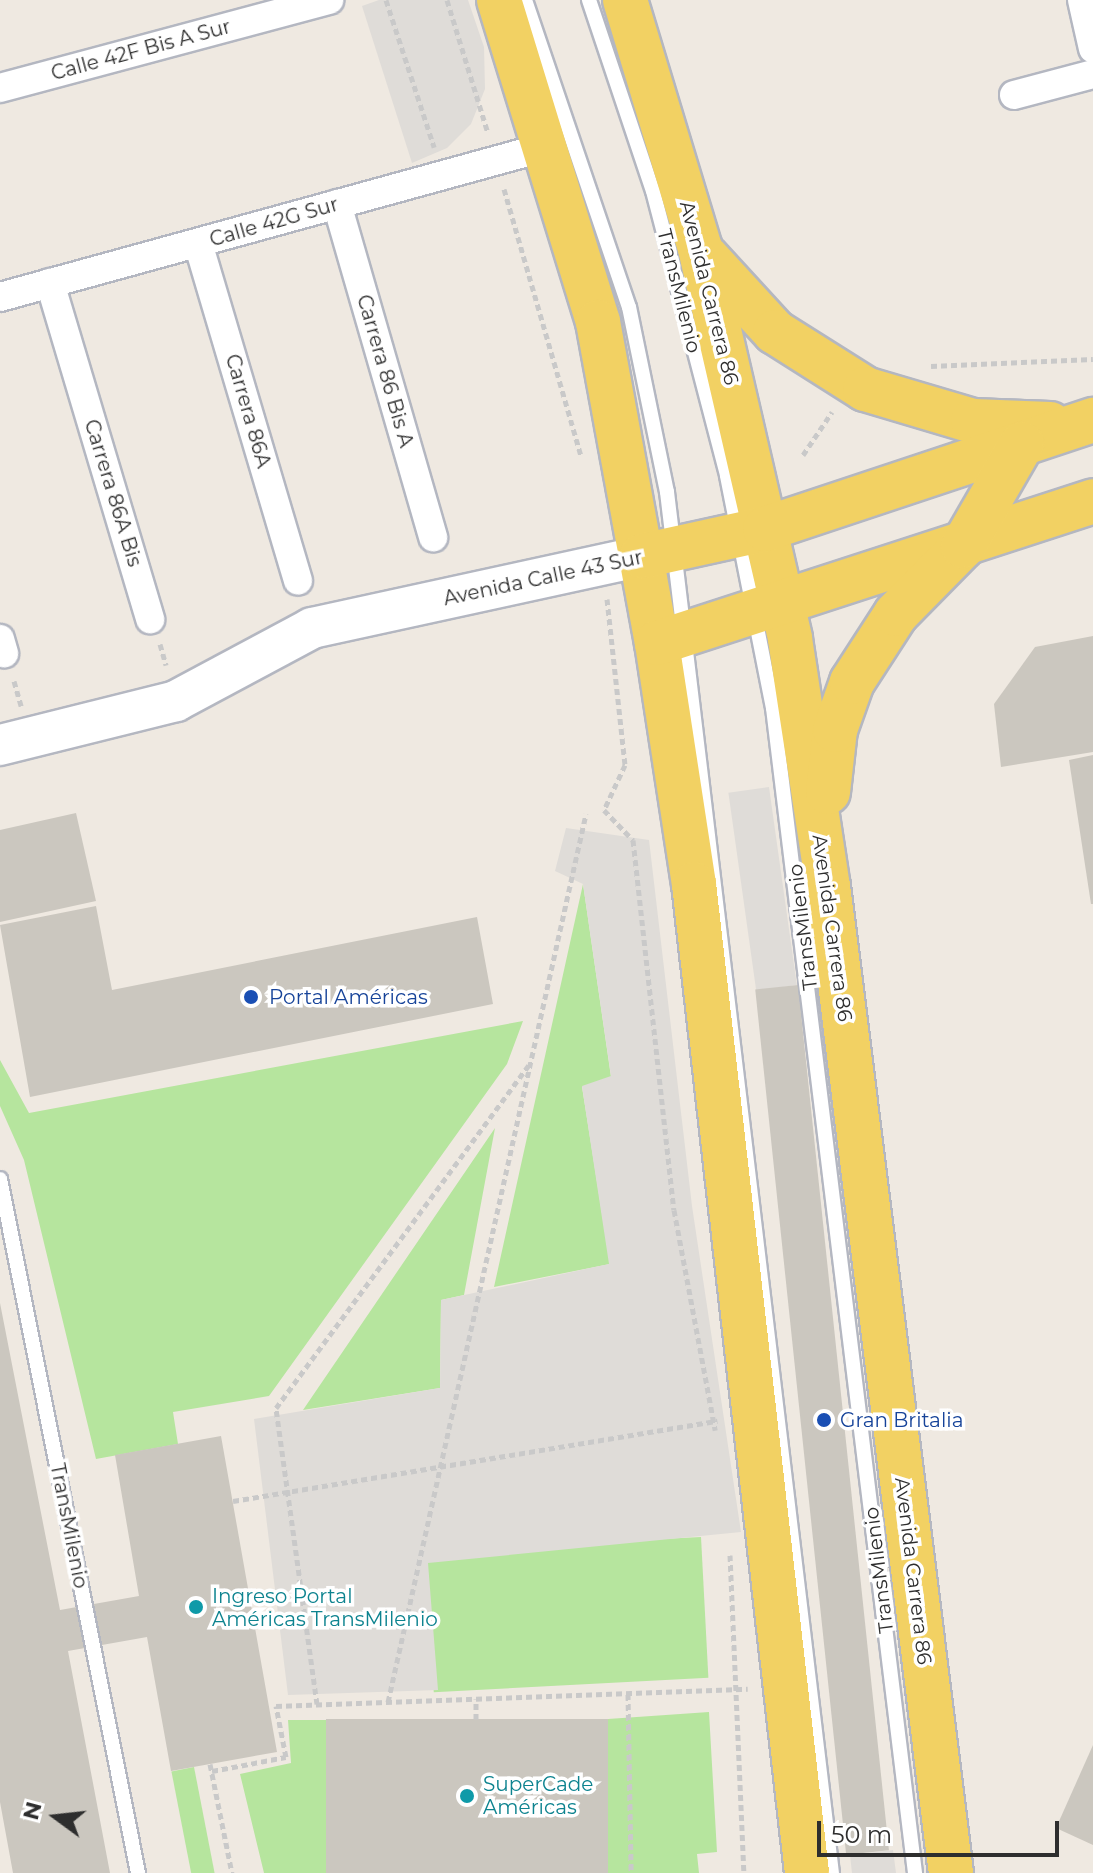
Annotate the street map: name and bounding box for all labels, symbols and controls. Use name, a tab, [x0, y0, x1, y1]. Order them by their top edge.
street label: Calle 42F Bis A Sur	[48, 14, 234, 86]
street label: Calle 42G Sur	[207, 192, 341, 252]
street label: Avenida Carrera 86	[675, 199, 743, 387]
street label: TransMilenio	[652, 227, 706, 355]
street label: Carrera 86 Bis A	[352, 292, 418, 450]
street label: Carrera 86A	[220, 351, 276, 471]
street label: Carrera 86A Bis	[79, 416, 147, 570]
street label: Avenida Calle 43 Sur	[441, 545, 645, 611]
street label: Avenida Carrera 86	[807, 833, 857, 1023]
street label: TransMilenio	[783, 863, 823, 991]
place label: Portal Américas	[269, 985, 428, 1009]
marker: Portal Américas	[240, 986, 262, 1008]
place label: Gran Britalia	[840, 1408, 963, 1432]
marker: Gran Britalia	[815, 1411, 833, 1429]
street label: TransMilenio	[45, 1461, 93, 1591]
street label: Avenida Carrera 86	[890, 1476, 936, 1666]
street label: TransMilenio	[859, 1506, 899, 1634]
place label: Ingreso Portal Américas TransMilenio	[212, 1584, 438, 1631]
marker: Ingreso Portal Américas TransMilenio	[187, 1598, 205, 1616]
place label: SuperCade Américas	[483, 1772, 593, 1819]
north arrow	[16, 1777, 96, 1857]
marker: SuperCade Américas	[458, 1787, 476, 1805]
text: N	[17, 1799, 48, 1823]
scale bar	[821, 1805, 1063, 1855]
text: 50 m	[831, 1820, 892, 1849]

